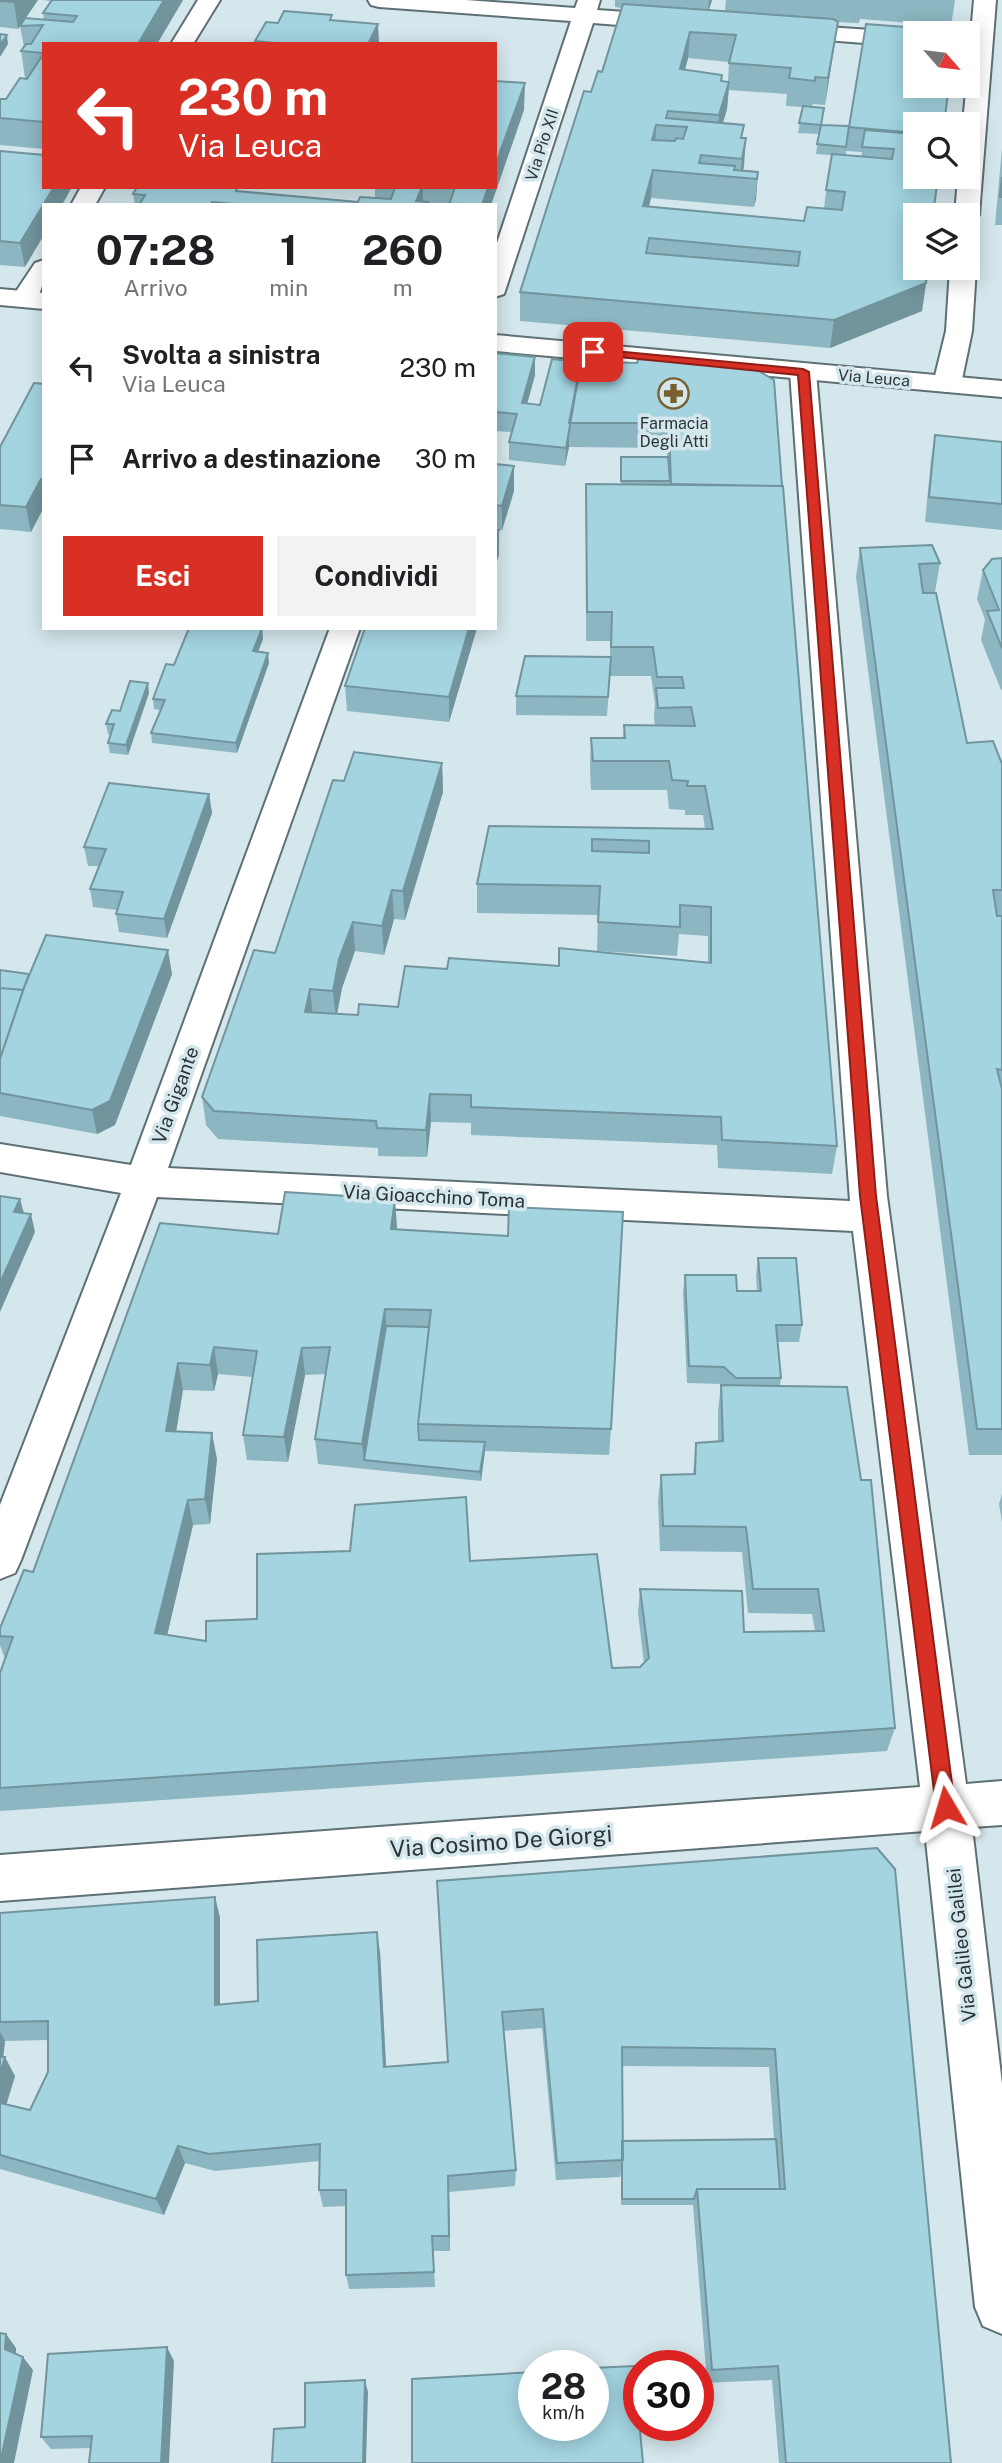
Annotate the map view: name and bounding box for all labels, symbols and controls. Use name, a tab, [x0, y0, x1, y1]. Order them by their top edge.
north arrow	[903, 21, 980, 98]
map controls	[903, 21, 980, 280]
text: 230 m	[178, 68, 328, 126]
icon: left	[63, 70, 154, 161]
street label: Via Pio XII	[521, 107, 563, 183]
button: search	[903, 112, 980, 189]
text: Via Leuca	[178, 127, 322, 164]
button: layers	[903, 203, 980, 280]
text: 07:28	[96, 225, 215, 274]
text: 1	[280, 225, 298, 274]
text: 260	[362, 225, 443, 274]
text: Arrivo	[123, 274, 188, 301]
text: min	[269, 274, 308, 301]
text: m	[393, 274, 413, 301]
pin	[563, 322, 623, 382]
icon: arrive	[574, 333, 612, 371]
text: Svolta a sinistra	[122, 339, 320, 370]
icon: left	[63, 349, 101, 387]
text: 230 m	[400, 352, 476, 383]
street label: Via Leuca	[837, 365, 911, 391]
text: Via Leuca	[122, 370, 226, 397]
pharmacy icon: Farmacia Degli Atti	[657, 377, 691, 411]
place label: Farmacia Degli Atti	[640, 414, 708, 451]
icon: arrive	[63, 440, 101, 478]
text: Arrivo a destinazione	[122, 443, 381, 474]
text: 30 m	[415, 443, 476, 474]
button: Esci	[63, 536, 263, 616]
button: Condividi	[277, 536, 476, 616]
street label: Via Gigante	[147, 1043, 203, 1147]
street label: Via Gioacchino Toma	[342, 1180, 526, 1212]
position arrow	[909, 1770, 983, 1844]
street label: Via Cosimo De Giorgi	[389, 1820, 613, 1862]
street label: Via Galileo Galilei	[942, 1867, 980, 2023]
speed limit sign: 30	[623, 2350, 714, 2441]
text: 28	[541, 2366, 586, 2407]
text: km/h	[542, 2402, 585, 2423]

